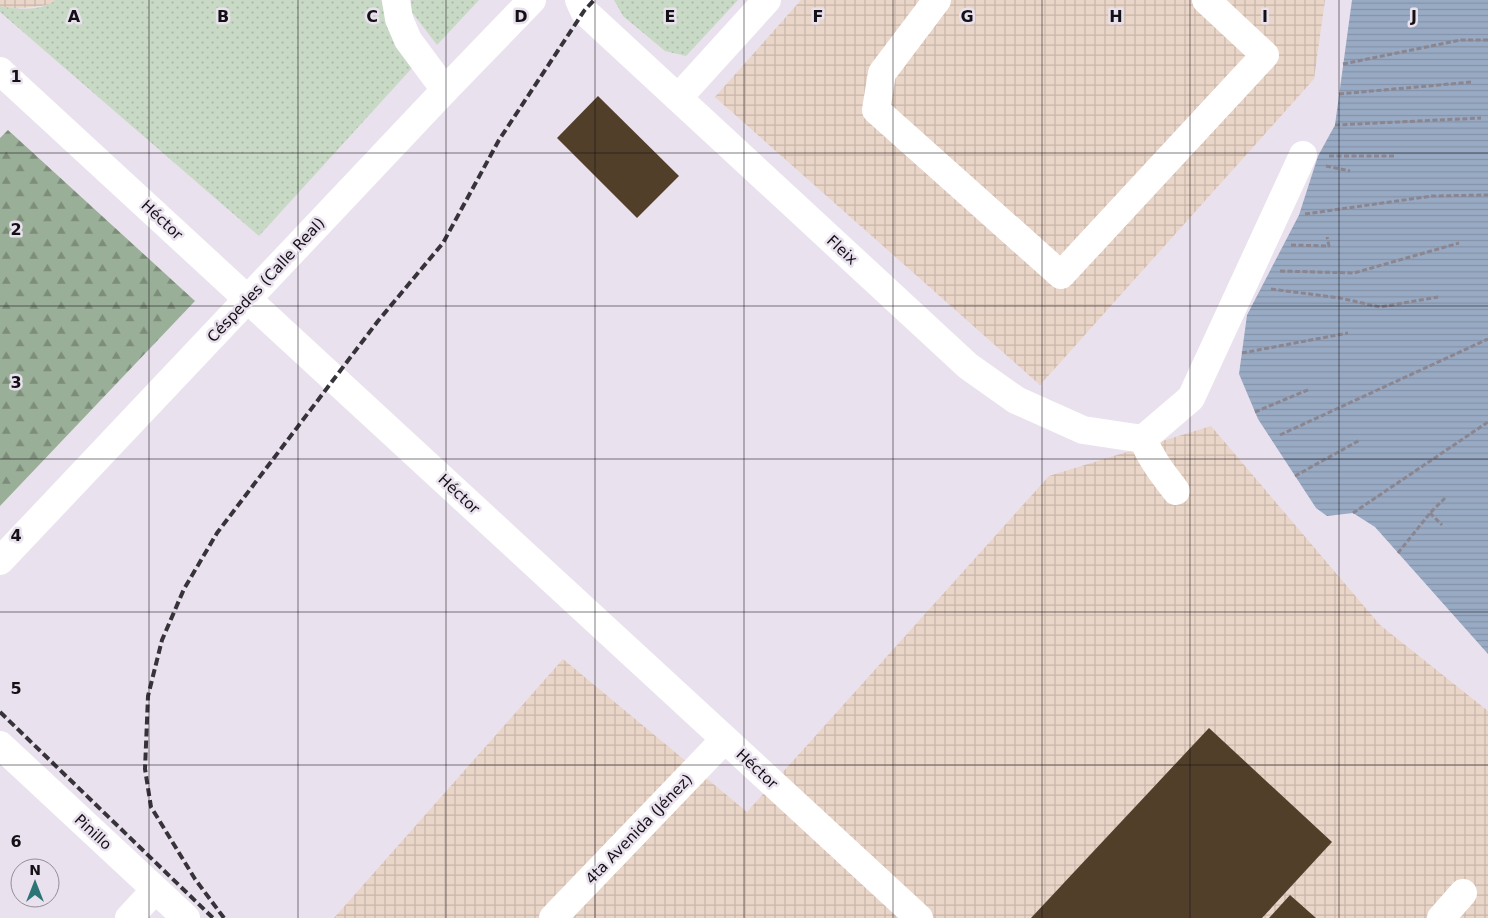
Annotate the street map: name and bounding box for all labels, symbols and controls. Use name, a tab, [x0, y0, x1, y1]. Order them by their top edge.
text: A	[68, 7, 81, 26]
text: B	[217, 7, 229, 26]
text: C	[366, 7, 378, 26]
text: D	[514, 7, 528, 26]
text: E	[665, 7, 675, 26]
text: F	[813, 7, 823, 26]
text: G	[960, 7, 974, 26]
text: H	[1109, 7, 1123, 26]
text: I	[1262, 7, 1268, 26]
text: J	[1410, 7, 1417, 26]
text: 1	[10, 67, 22, 86]
street label: Héctor	[138, 196, 187, 244]
street label: Céspedes (Calle Real)	[204, 214, 328, 346]
text: 2	[10, 220, 22, 239]
street label: Fleix	[823, 231, 861, 269]
text: 3	[10, 373, 22, 392]
street label: Héctor	[435, 470, 484, 518]
text: 4	[10, 526, 22, 545]
text: 5	[10, 679, 22, 698]
street label: Héctor	[733, 745, 782, 793]
street label: 4ta Avenida (Jénez)	[582, 770, 696, 888]
street label: Pinillo	[71, 810, 115, 854]
text: 6	[10, 832, 22, 851]
north arrow	[10, 858, 60, 908]
text: N	[29, 862, 41, 878]

